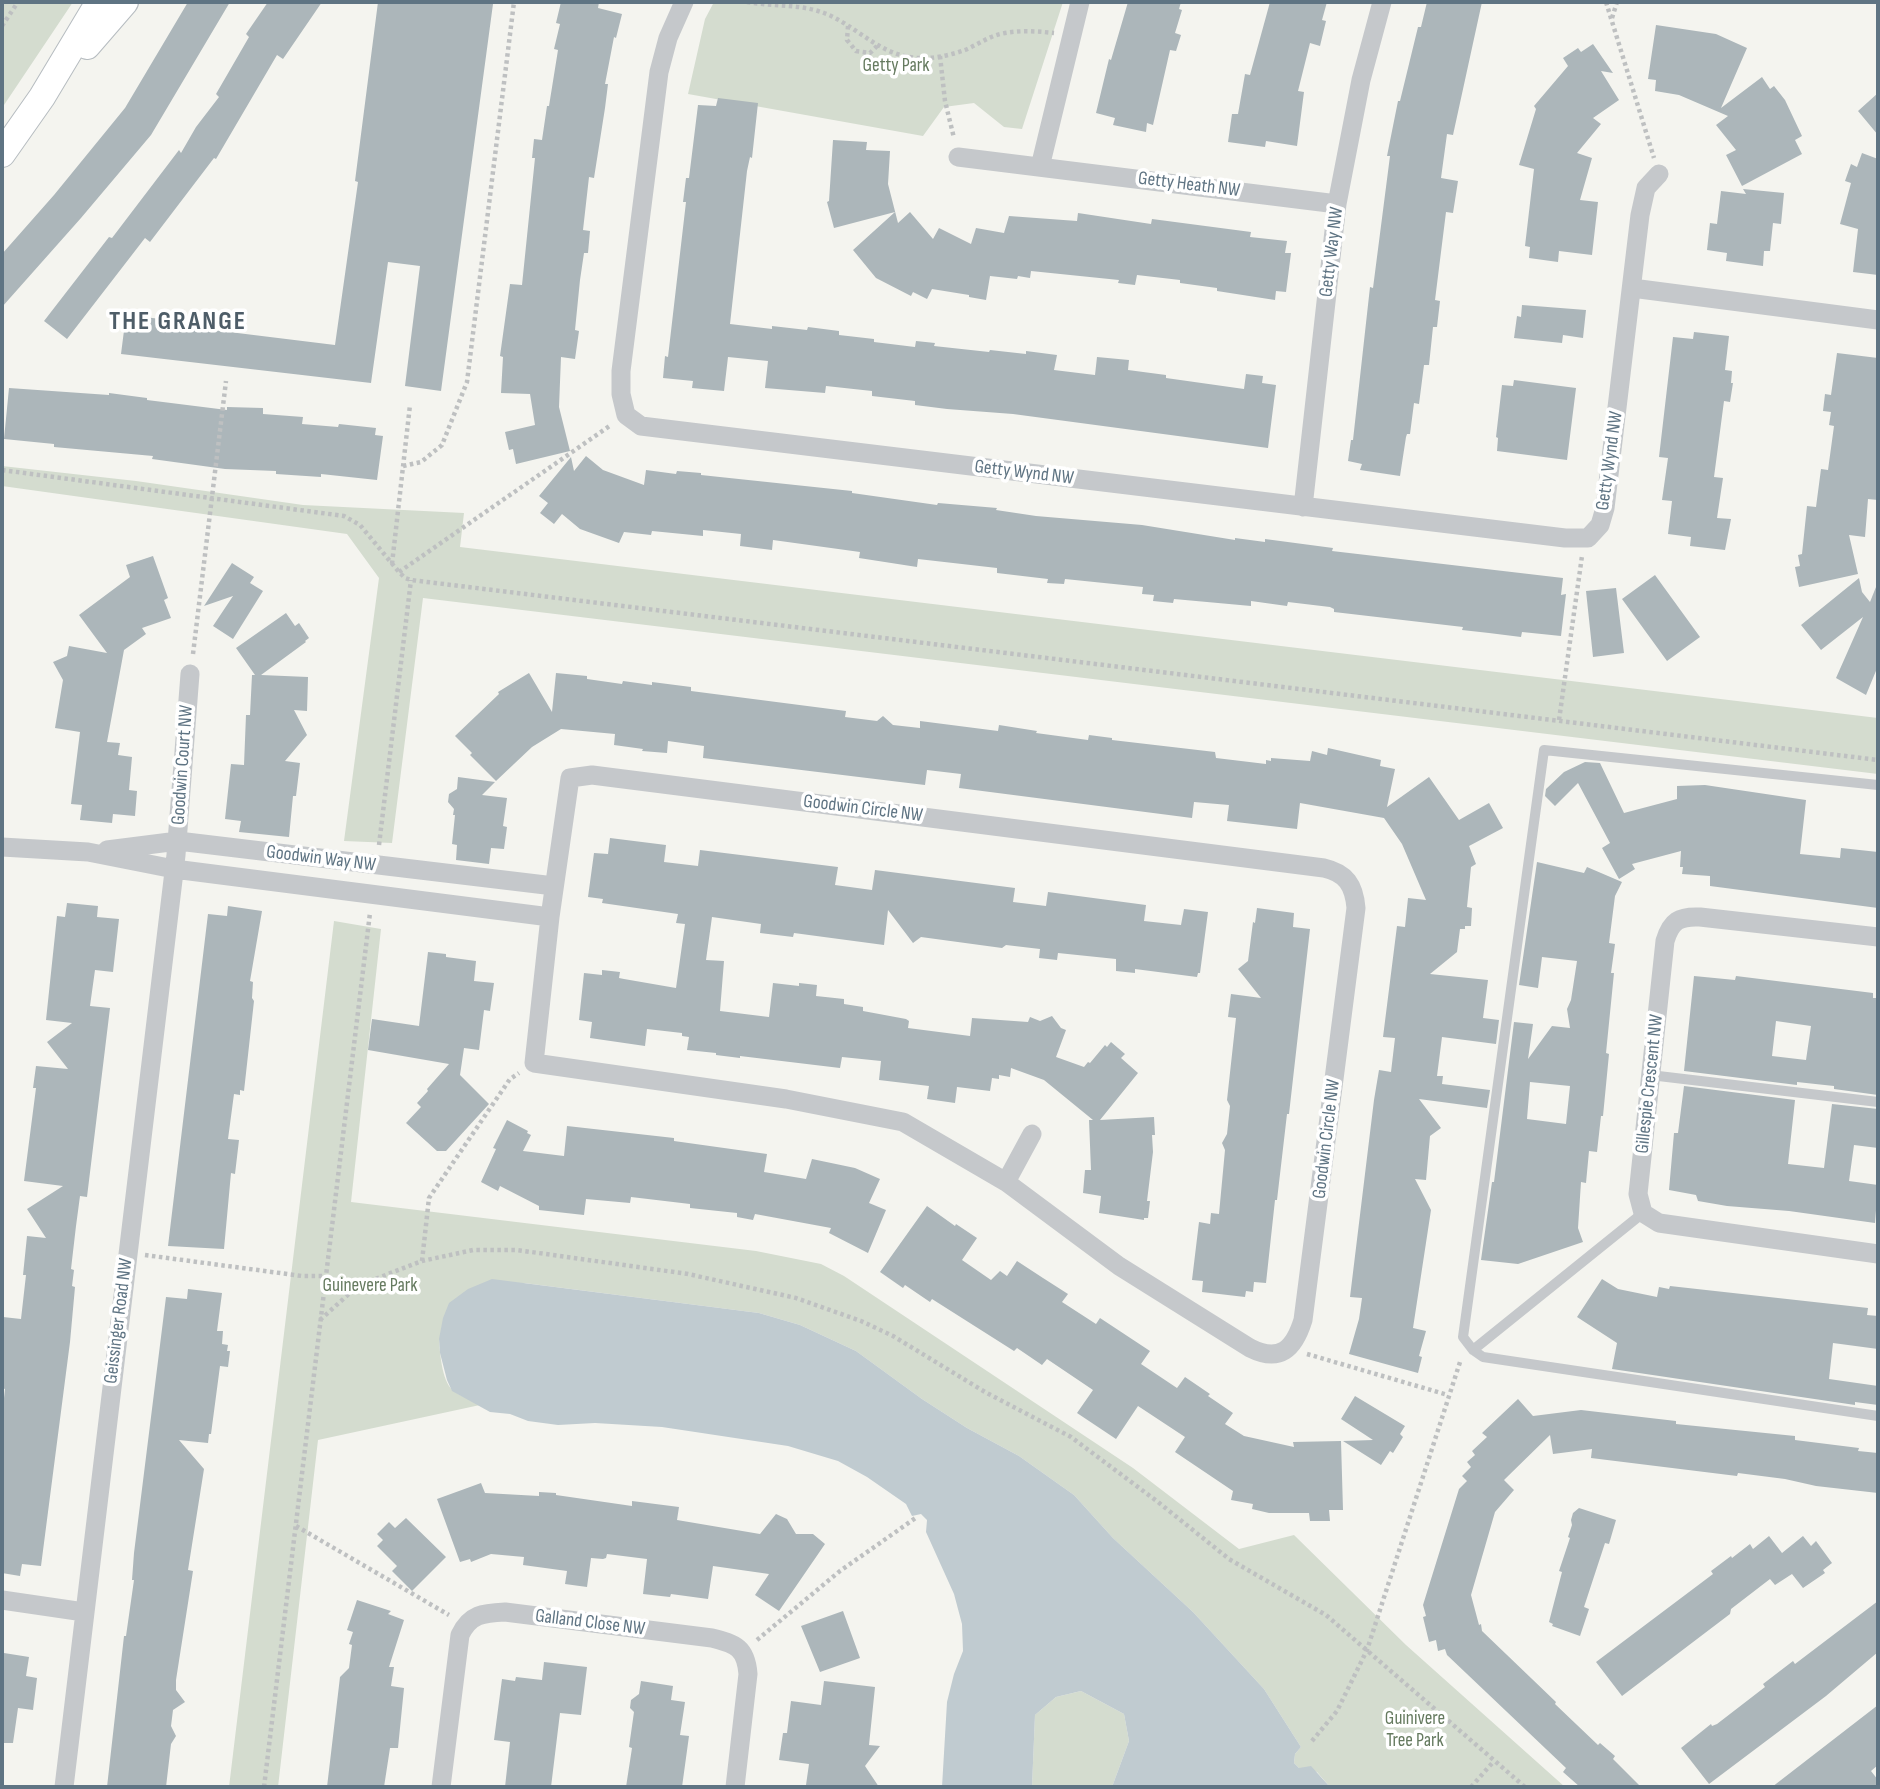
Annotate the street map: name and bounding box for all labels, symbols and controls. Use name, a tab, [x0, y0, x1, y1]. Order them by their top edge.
park label: Getty Park	[863, 55, 929, 77]
street label: Getty Heath NW	[1137, 167, 1241, 203]
street label: Getty Way NW	[1315, 206, 1349, 298]
district label: THE GRANGE	[110, 306, 246, 338]
street label: Getty Wynd NW	[1592, 410, 1628, 512]
street label: Getty Wynd NW	[973, 456, 1075, 490]
street label: Goodwin Court NW	[167, 704, 199, 826]
street label: Goodwin Circle NW	[802, 790, 924, 828]
street label: Goodwin Way NW	[265, 841, 377, 877]
street label: Gillespie Crescent NW	[1631, 1013, 1669, 1155]
street label: Goodwin Circle NW	[1308, 1078, 1346, 1200]
street label: Geissinger Road NW	[100, 1257, 138, 1385]
park label: Guinevere Park	[322, 1275, 418, 1297]
street label: Galland Close NW	[534, 1605, 646, 1641]
park label: Guinivere Tree Park	[1385, 1708, 1445, 1752]

